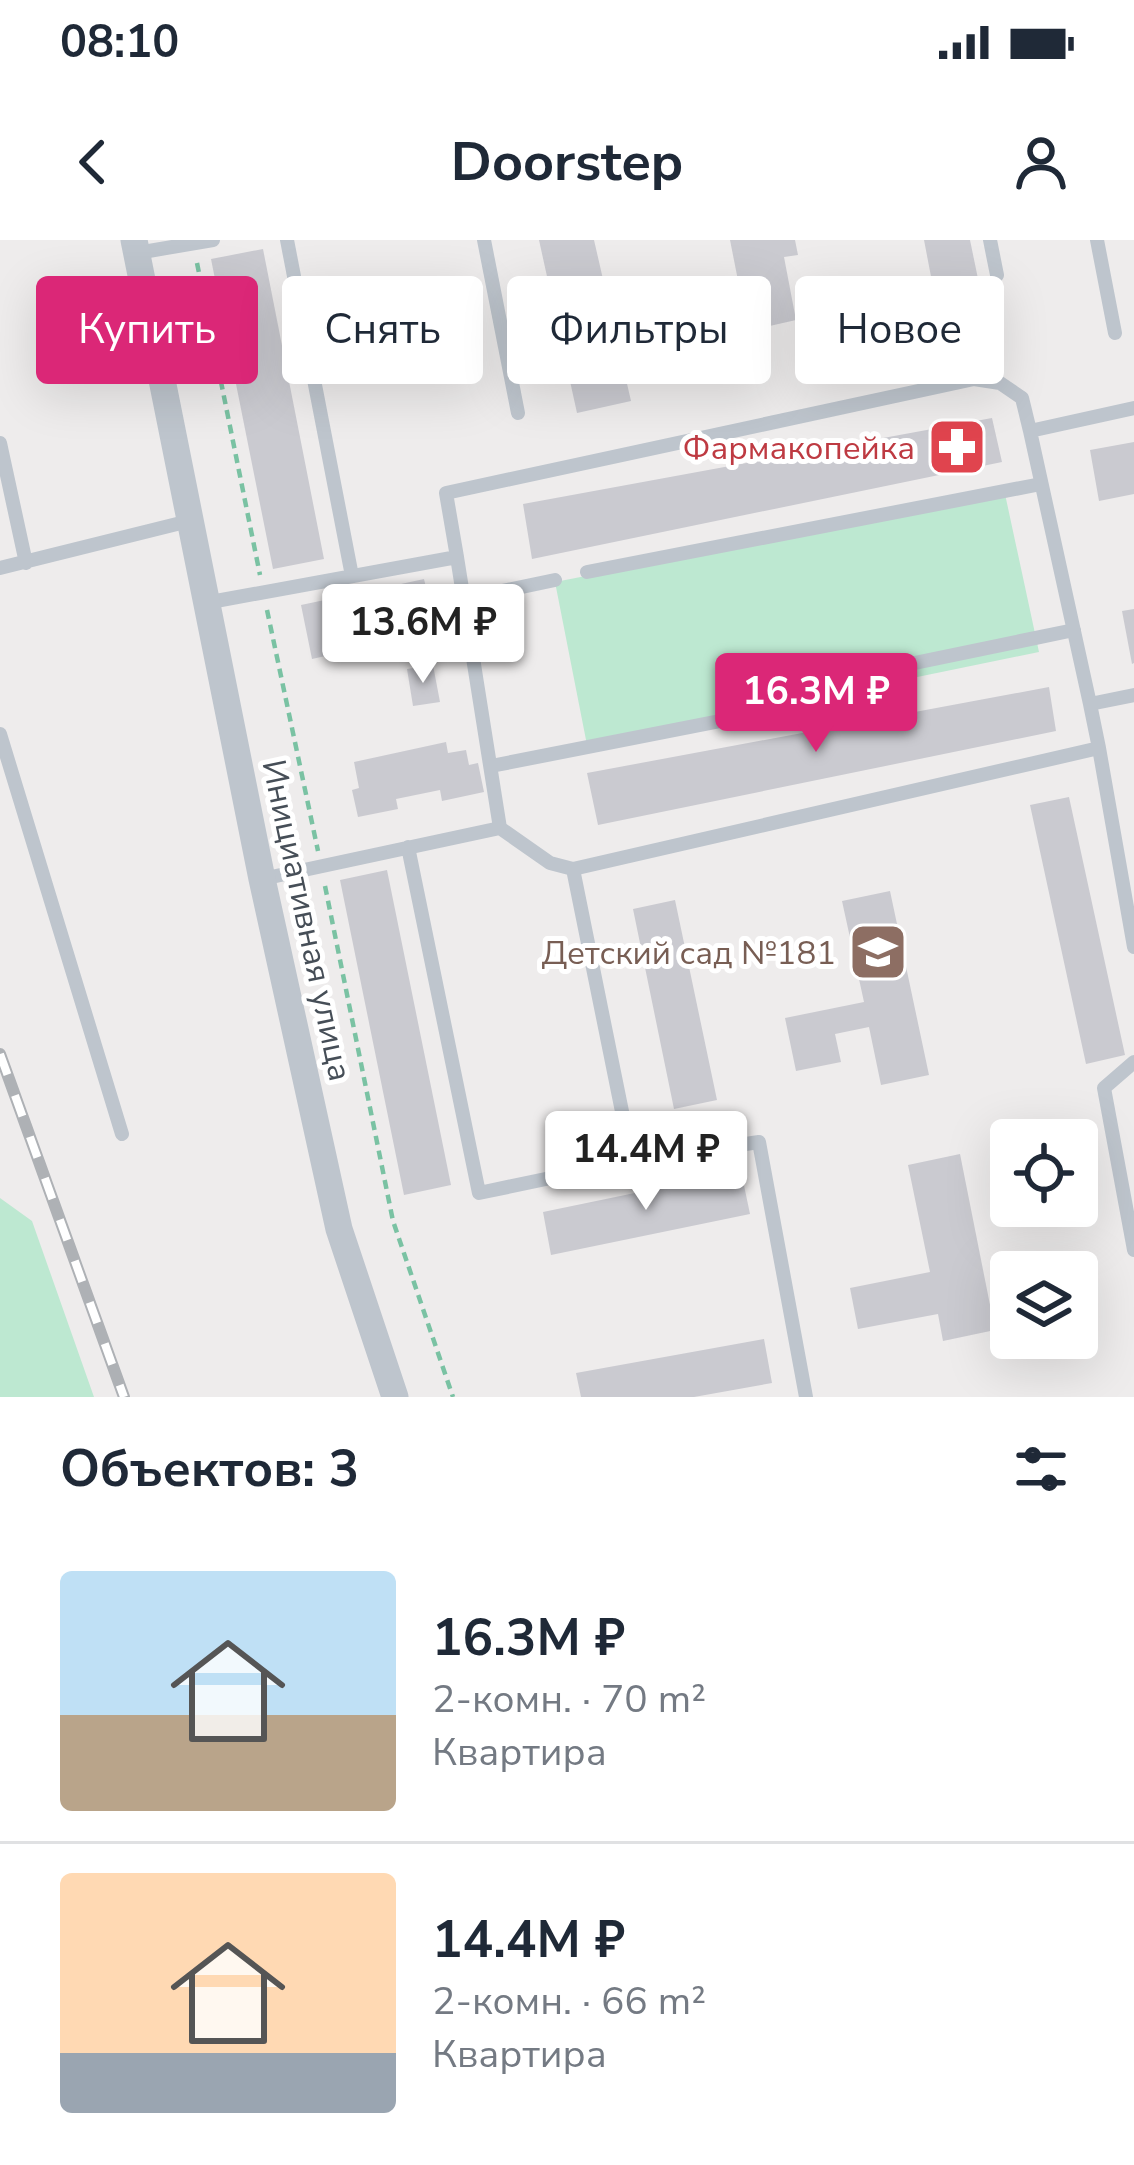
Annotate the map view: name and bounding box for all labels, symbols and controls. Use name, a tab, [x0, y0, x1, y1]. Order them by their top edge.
text: 08:10	[60, 12, 179, 73]
text: Doorstep	[451, 125, 683, 199]
icon: back	[60, 129, 126, 195]
icon: person	[1008, 129, 1074, 195]
chip: Купить	[36, 276, 258, 384]
chip: Снять	[282, 276, 483, 384]
chip: Фильтры	[507, 276, 771, 384]
chip: Новое	[795, 276, 1004, 384]
pharmacy icon: Фармакопейка	[926, 416, 988, 478]
place label: Фармакопейка	[683, 426, 915, 471]
pin: 13.6M ₽	[312, 584, 534, 686]
text: 13.6M ₽	[349, 596, 497, 649]
pin: 16.3M ₽	[705, 653, 927, 755]
text: 16.3M ₽	[742, 665, 890, 718]
street label: Инициативная улица	[251, 756, 363, 1085]
school or university icon: Детский сад №181	[847, 921, 909, 983]
place label: Детский сад №181	[541, 931, 836, 976]
pin: 14.4M ₽	[535, 1111, 757, 1213]
map controls	[990, 1119, 1098, 1359]
button: locate	[990, 1119, 1098, 1227]
text: 14.4M ₽	[572, 1123, 720, 1176]
button: layers	[990, 1251, 1098, 1359]
text: Объектов: 3	[60, 1434, 359, 1504]
icon: filters	[1008, 1436, 1074, 1502]
text: 16.3M ₽	[432, 1603, 625, 1673]
icon: home	[156, 1619, 300, 1763]
text: 2-комн. · 70 m²	[432, 1673, 706, 1726]
text: Квартира	[432, 1726, 607, 1779]
text: 14.4M ₽	[432, 1905, 625, 1975]
icon: home	[156, 1921, 300, 2065]
text: 2-комн. · 66 m²	[432, 1975, 706, 2028]
text: Квартира	[432, 2028, 607, 2081]

